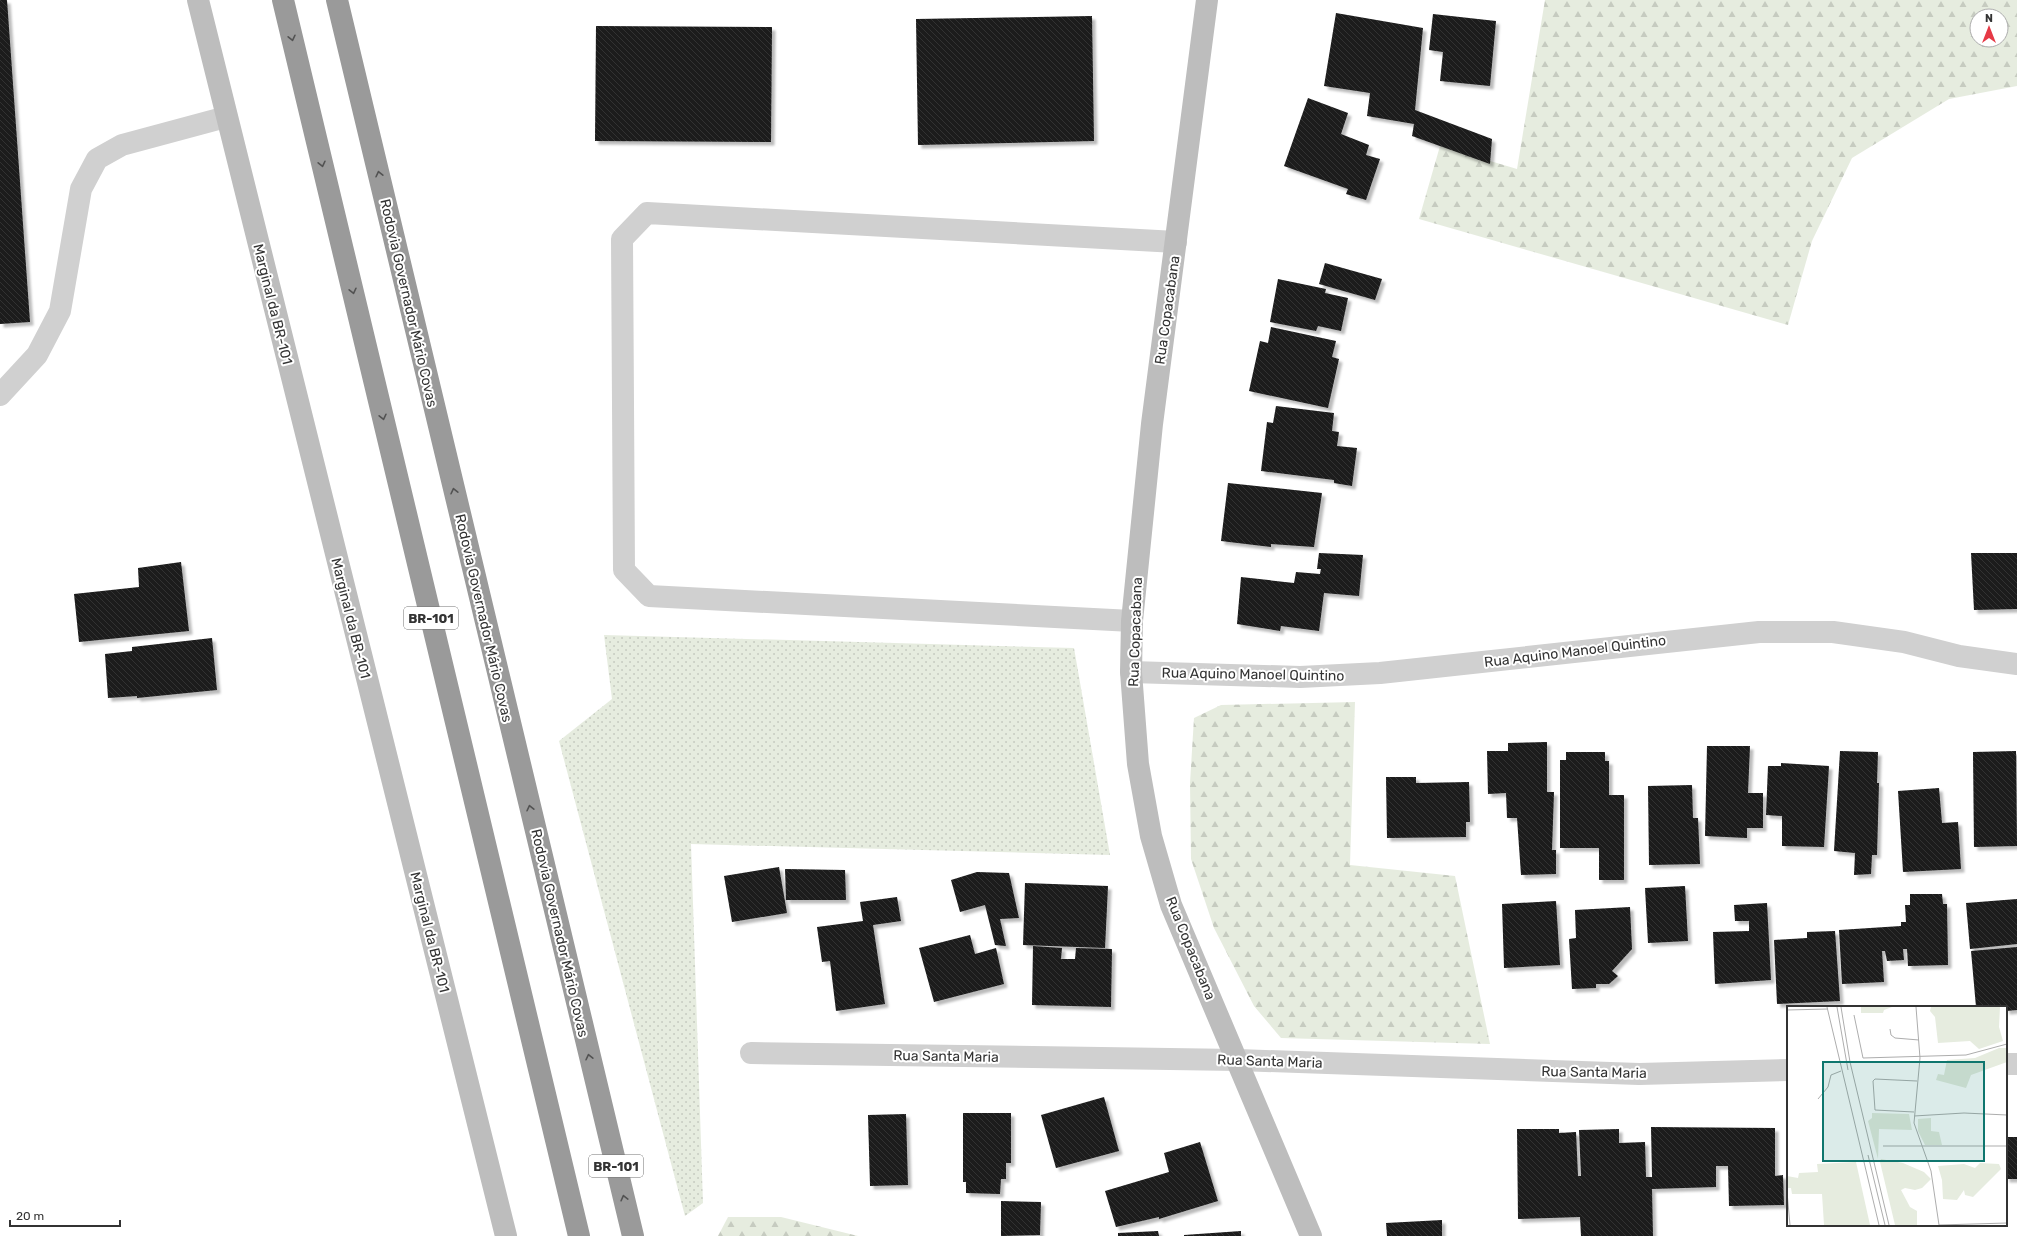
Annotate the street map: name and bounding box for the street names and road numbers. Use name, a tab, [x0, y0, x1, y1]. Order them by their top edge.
street label: Rodovia Governador Mário Covas	[376, 197, 441, 409]
street label: Marginal da BR-101	[249, 242, 296, 366]
street label: Rua Copacabana	[1151, 254, 1184, 366]
street label: Rodovia Governador Mário Covas	[451, 512, 516, 724]
street label: Marginal da BR-101	[327, 556, 374, 680]
street label: Rua Copacabana	[1125, 577, 1146, 687]
road number: BR-101	[404, 607, 458, 629]
street label: Rua Aquino Manoel Quintino	[1483, 632, 1667, 671]
street label: Rua Aquino Manoel Quintino	[1161, 664, 1345, 685]
street label: Rodovia Governador Mário Covas	[527, 827, 592, 1039]
street label: Marginal da BR-101	[406, 870, 453, 994]
street label: Rua Copacabana	[1162, 894, 1219, 1002]
street label: Rua Santa Maria	[893, 1047, 999, 1066]
street label: Rua Santa Maria	[1217, 1051, 1323, 1072]
street label: Rua Santa Maria	[1541, 1063, 1647, 1082]
road number: BR-101	[589, 1155, 643, 1177]

